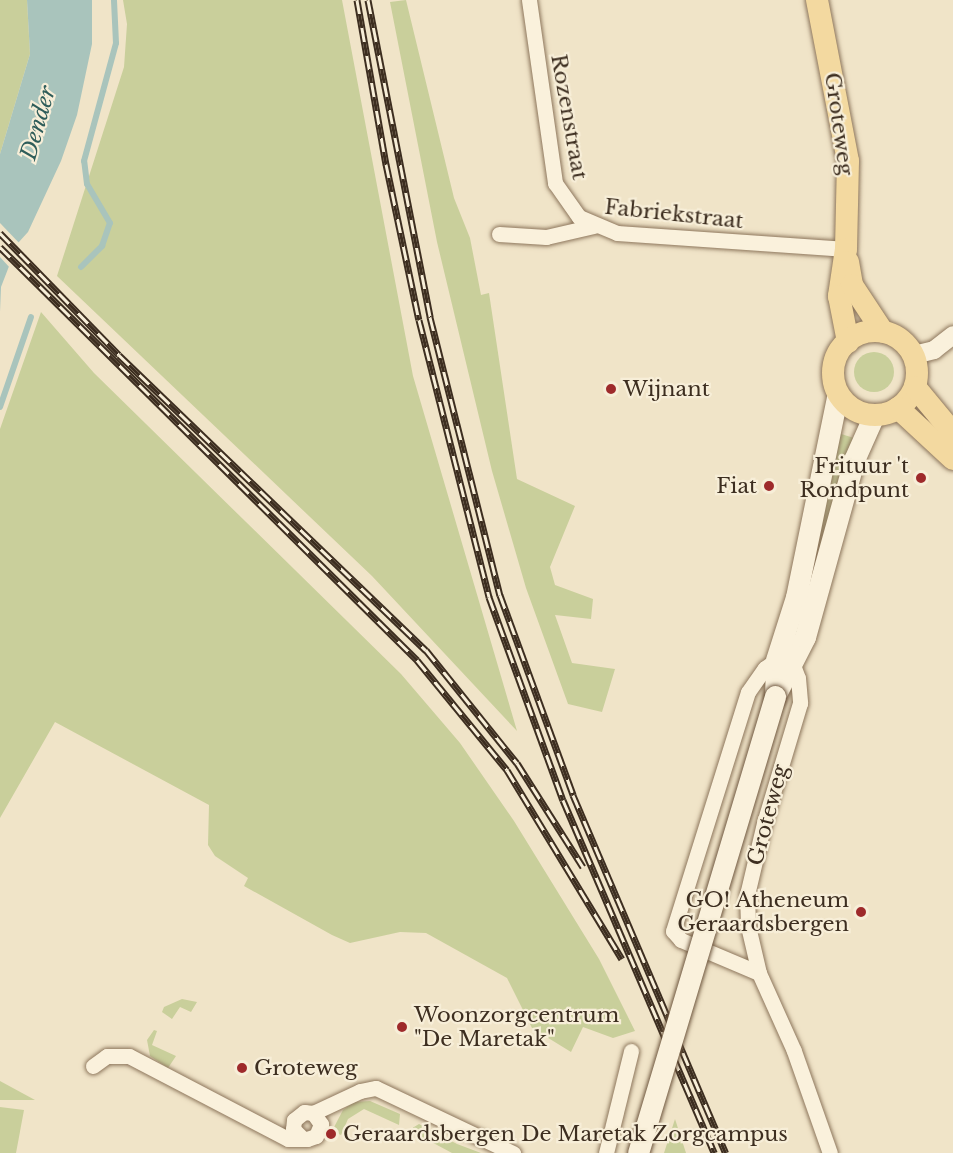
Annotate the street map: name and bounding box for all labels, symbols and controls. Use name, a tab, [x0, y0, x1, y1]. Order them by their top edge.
street label: Rozenstraat	[546, 52, 592, 182]
street label: Groteweg	[819, 71, 859, 177]
water label: Dender	[15, 83, 61, 163]
street label: Fabriekstraat	[603, 194, 745, 234]
place label: Wijnant	[623, 376, 710, 402]
marker: Wijnant	[604, 382, 618, 396]
place label: Frituur 't Rondpunt	[800, 453, 909, 503]
marker: Frituur 't Rondpunt	[914, 471, 928, 485]
place label: Fiat	[716, 473, 757, 499]
marker: Fiat	[762, 479, 776, 493]
street label: Groteweg	[742, 762, 794, 868]
place label: GO! Atheneum Geraardsbergen	[677, 887, 849, 937]
marker: GO! Atheneum Geraardsbergen	[854, 905, 868, 919]
place label: Woonzorgcentrum "De Maretak"	[414, 1002, 619, 1052]
marker: Woonzorgcentrum "De Maretak"	[395, 1020, 409, 1034]
place label: Groteweg	[254, 1055, 358, 1081]
marker: Groteweg	[235, 1061, 249, 1075]
place label: Geraardsbergen De Maretak Zorgcampus	[343, 1121, 788, 1147]
marker: Geraardsbergen De Maretak Zorgcampus	[324, 1127, 338, 1141]

